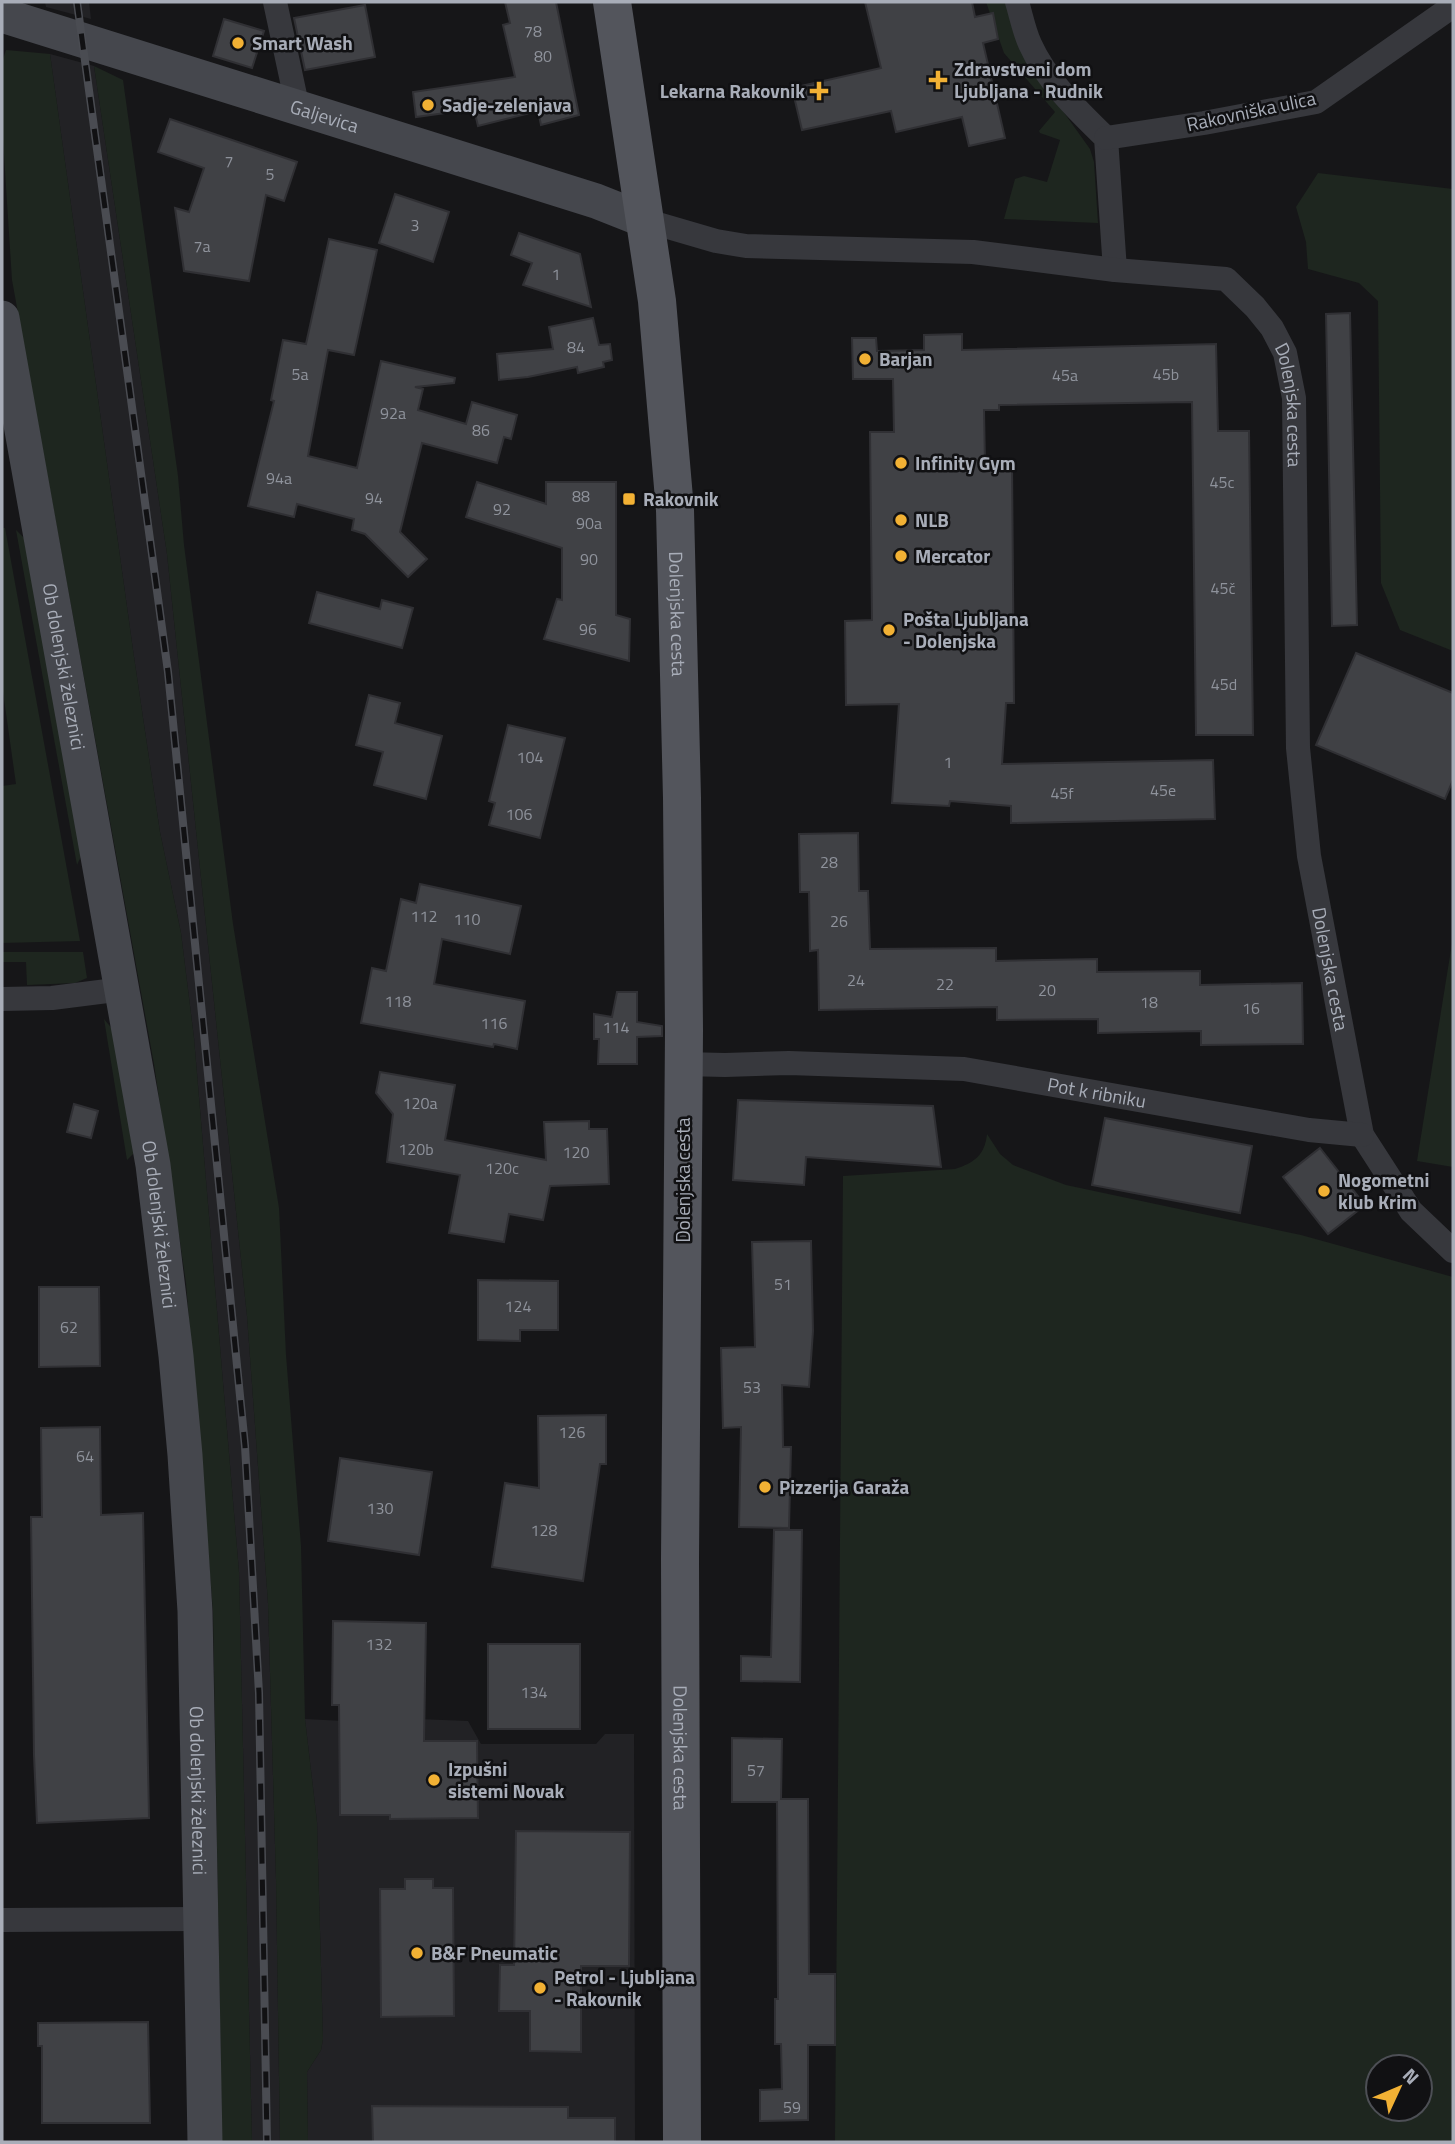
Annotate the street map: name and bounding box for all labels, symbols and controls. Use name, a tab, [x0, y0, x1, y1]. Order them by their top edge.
house number: 78	[524, 19, 542, 43]
place label: Smart Wash	[252, 28, 353, 57]
marker: Smart Wash	[230, 35, 246, 51]
house number: 80	[534, 44, 552, 68]
place label: Zdravstveni dom Ljubljana - Rudnik	[954, 54, 1103, 105]
marker: Zdravstveni dom Ljubljana - Rudnik	[928, 70, 948, 90]
place label: Lekarna Rakovnik	[660, 76, 805, 105]
marker: Lekarna Rakovnik	[811, 83, 827, 99]
street label: Rakovniška ulica	[1184, 83, 1319, 138]
place label: Sadje-zelenjava	[442, 90, 572, 119]
street label: Galjevica	[287, 91, 363, 140]
marker: Sadje-zelenjava	[420, 97, 436, 113]
house number: 7	[225, 149, 233, 173]
house number: 5	[266, 162, 275, 186]
house number: 3	[411, 213, 419, 237]
house number: 7a	[194, 234, 210, 258]
house number: 1	[552, 262, 560, 286]
house number: 84	[567, 335, 585, 359]
street label: Dolenjska cesta	[1268, 337, 1310, 468]
place label: Barjan	[879, 344, 933, 373]
marker: Barjan	[857, 351, 873, 367]
house number: 5a	[292, 362, 308, 386]
house number: 45b	[1153, 362, 1179, 386]
house number: 45a	[1052, 363, 1078, 387]
house number: 92a	[380, 401, 406, 425]
house number: 86	[472, 418, 490, 442]
place label: Infinity Gym	[915, 448, 1016, 477]
marker: Infinity Gym	[893, 455, 909, 471]
house number: 94a	[266, 466, 292, 490]
house number: 45c	[1210, 470, 1234, 494]
house number: 88	[572, 484, 590, 508]
place label: Rakovnik	[643, 484, 719, 513]
house number: 94	[365, 486, 383, 510]
marker: Rakovnik	[621, 491, 637, 507]
house number: 92	[493, 497, 511, 521]
place label: NLB	[915, 505, 949, 534]
house number: 90a	[576, 511, 602, 535]
marker: NLB	[893, 512, 909, 528]
place label: Mercator	[915, 541, 990, 570]
house number: 90	[580, 547, 598, 571]
marker: Mercator	[893, 548, 909, 564]
street label: Dolenjska cesta	[662, 551, 694, 677]
house number: 45č	[1211, 576, 1235, 600]
street label: Ob dolenjski železnici	[35, 581, 94, 752]
place label: Pošta Ljubljana - Dolenjska	[903, 604, 1029, 655]
house number: 96	[579, 617, 597, 641]
marker: Pošta Ljubljana - Dolenjska	[881, 622, 897, 638]
house number: 45d	[1211, 672, 1237, 696]
house number: 104	[517, 745, 543, 769]
house number: 1	[944, 750, 952, 774]
house number: 45e	[1150, 778, 1176, 802]
house number: 45f	[1050, 781, 1074, 805]
house number: 106	[506, 802, 532, 826]
house number: 28	[820, 850, 838, 874]
house number: 112	[411, 904, 437, 928]
street label: Dolenjska cesta	[1305, 905, 1357, 1034]
house number: 110	[454, 907, 480, 931]
house number: 26	[830, 909, 848, 933]
house number: 24	[847, 968, 865, 992]
house number: 22	[936, 972, 954, 996]
house number: 20	[1038, 978, 1056, 1002]
house number: 118	[385, 989, 411, 1013]
house number: 18	[1140, 990, 1158, 1014]
house number: 16	[1242, 996, 1260, 1020]
house number: 116	[481, 1011, 507, 1035]
house number: 114	[603, 1015, 629, 1039]
street label: Pot k ribniku	[1045, 1069, 1148, 1115]
house number: 120a	[403, 1091, 437, 1115]
street label: Dolenjska cesta	[668, 1117, 697, 1243]
house number: 120b	[398, 1137, 434, 1161]
street label: Ob dolenjski železnici	[135, 1138, 185, 1310]
house number: 120	[563, 1140, 589, 1164]
house number: 120c	[485, 1156, 519, 1180]
place label: Nogometni klub Krim	[1338, 1165, 1429, 1216]
marker: Nogometni klub Krim	[1316, 1183, 1332, 1199]
house number: 51	[774, 1272, 792, 1296]
house number: 124	[505, 1294, 531, 1318]
house number: 62	[60, 1315, 78, 1339]
house number: 53	[743, 1375, 761, 1399]
house number: 126	[559, 1420, 585, 1444]
house number: 64	[76, 1444, 94, 1468]
place label: Pizzerija Garaža	[779, 1472, 910, 1501]
marker: Pizzerija Garaža	[757, 1479, 773, 1495]
house number: 130	[367, 1496, 393, 1520]
house number: 128	[531, 1518, 557, 1542]
house number: 132	[366, 1632, 392, 1656]
house number: 134	[521, 1680, 547, 1704]
street label: Dolenjska cesta	[666, 1685, 696, 1811]
street label: Ob dolenjski železnici	[183, 1706, 215, 1875]
place label: Izpušni sistemi Novak	[448, 1754, 565, 1805]
house number: 57	[747, 1758, 765, 1782]
marker: Izpušni sistemi Novak	[426, 1772, 442, 1788]
place label: B&F Pneumatic	[431, 1938, 558, 1967]
marker: B&F Pneumatic	[409, 1945, 425, 1961]
place label: Petrol - Ljubljana - Rakovnik	[554, 1962, 695, 2013]
marker: Petrol - Ljubljana - Rakovnik	[532, 1980, 548, 1996]
north arrow	[1364, 2053, 1434, 2123]
text: N	[1397, 2061, 1427, 2091]
house number: 59	[783, 2095, 801, 2119]

